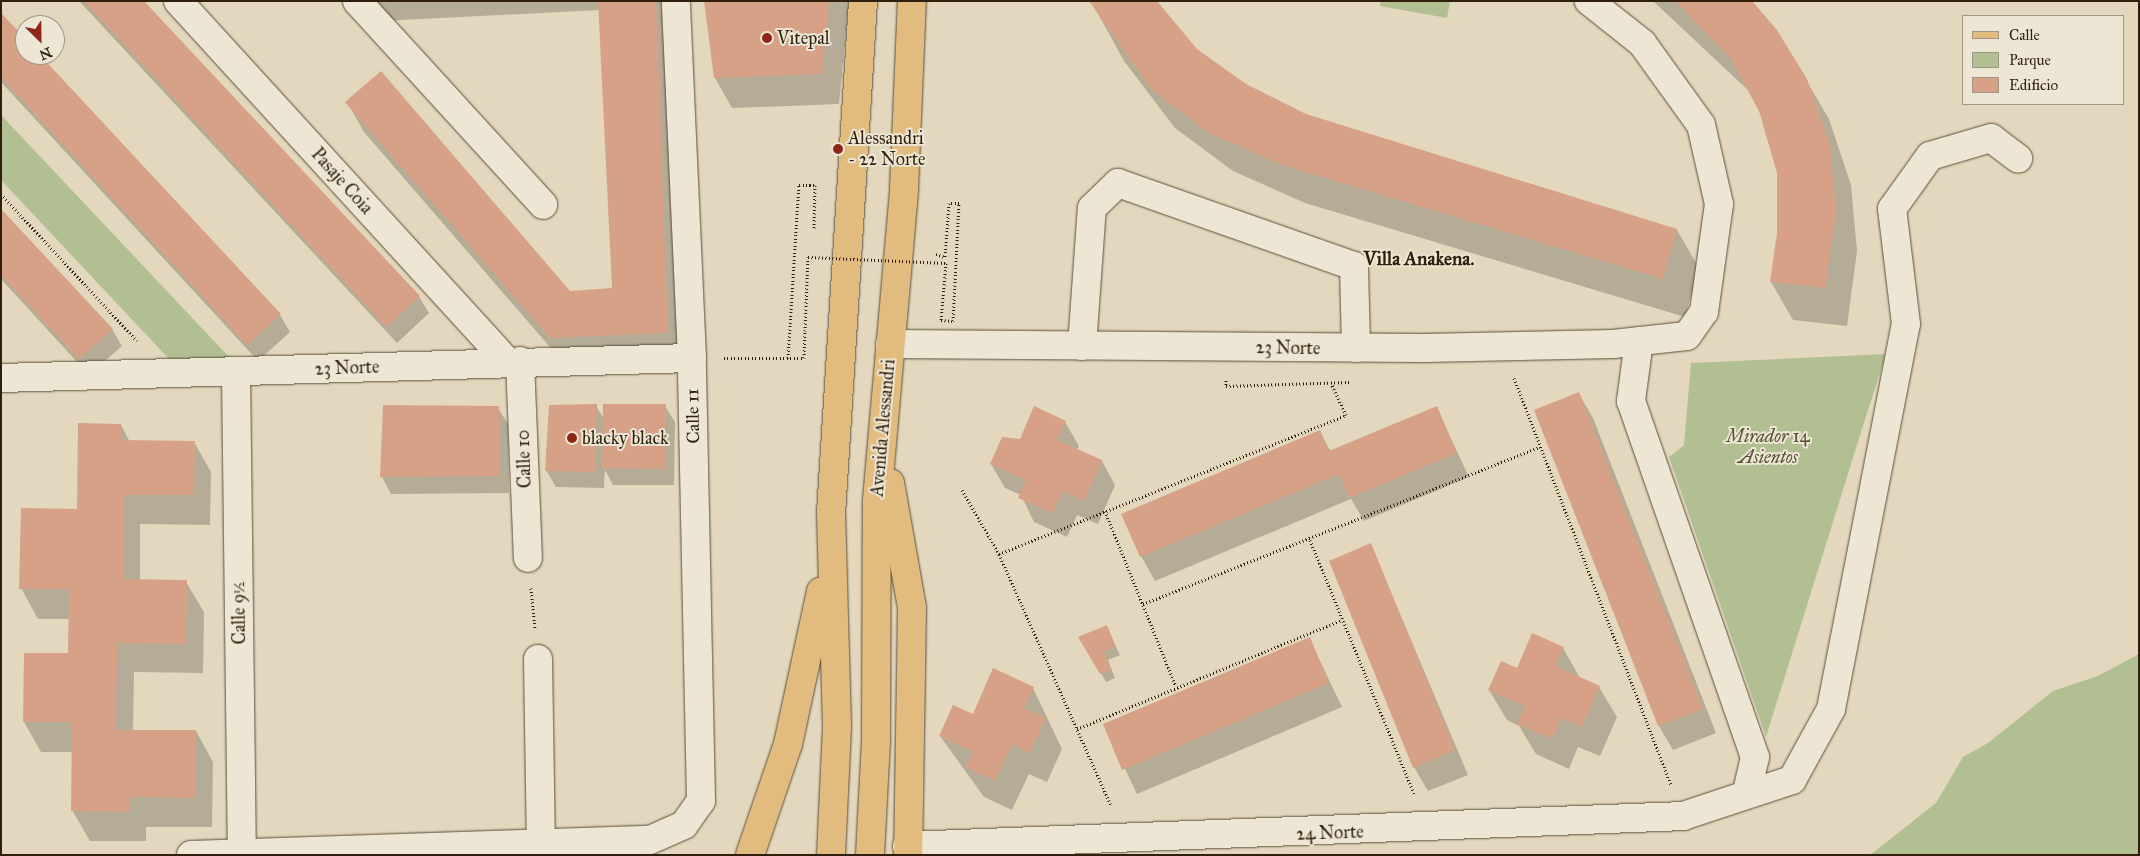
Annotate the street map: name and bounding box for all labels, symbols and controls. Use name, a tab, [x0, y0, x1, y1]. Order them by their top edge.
north arrow	[15, 15, 65, 65]
legend	[1962, 15, 2125, 105]
text: Calle	[2009, 26, 2040, 44]
place label: Vitepal	[777, 27, 830, 49]
marker: Vitepal	[761, 32, 773, 44]
text: N	[37, 43, 54, 63]
text: Parque	[2009, 51, 2051, 69]
text: Edificio	[2009, 76, 2058, 94]
place label: Alessandri - 22 Norte	[848, 128, 926, 170]
street label: Pasaje Coia	[307, 143, 377, 219]
marker: Alessandri - 22 Norte	[832, 143, 844, 155]
district label: Villa Anakena.	[1363, 248, 1475, 270]
street label: 23 Norte	[1255, 337, 1321, 359]
street label: 23 Norte	[314, 356, 380, 380]
street label: Avenida Alessandri	[866, 358, 900, 498]
street label: Calle 11	[682, 388, 704, 444]
park label: Mirador 14 Asientos	[1726, 426, 1810, 468]
place label: blacky black	[582, 427, 668, 449]
street label: Calle 10	[512, 429, 536, 489]
marker: blacky black	[566, 432, 578, 444]
street label: Calle 9½	[228, 581, 250, 645]
street label: 24 Norte	[1296, 821, 1364, 845]

